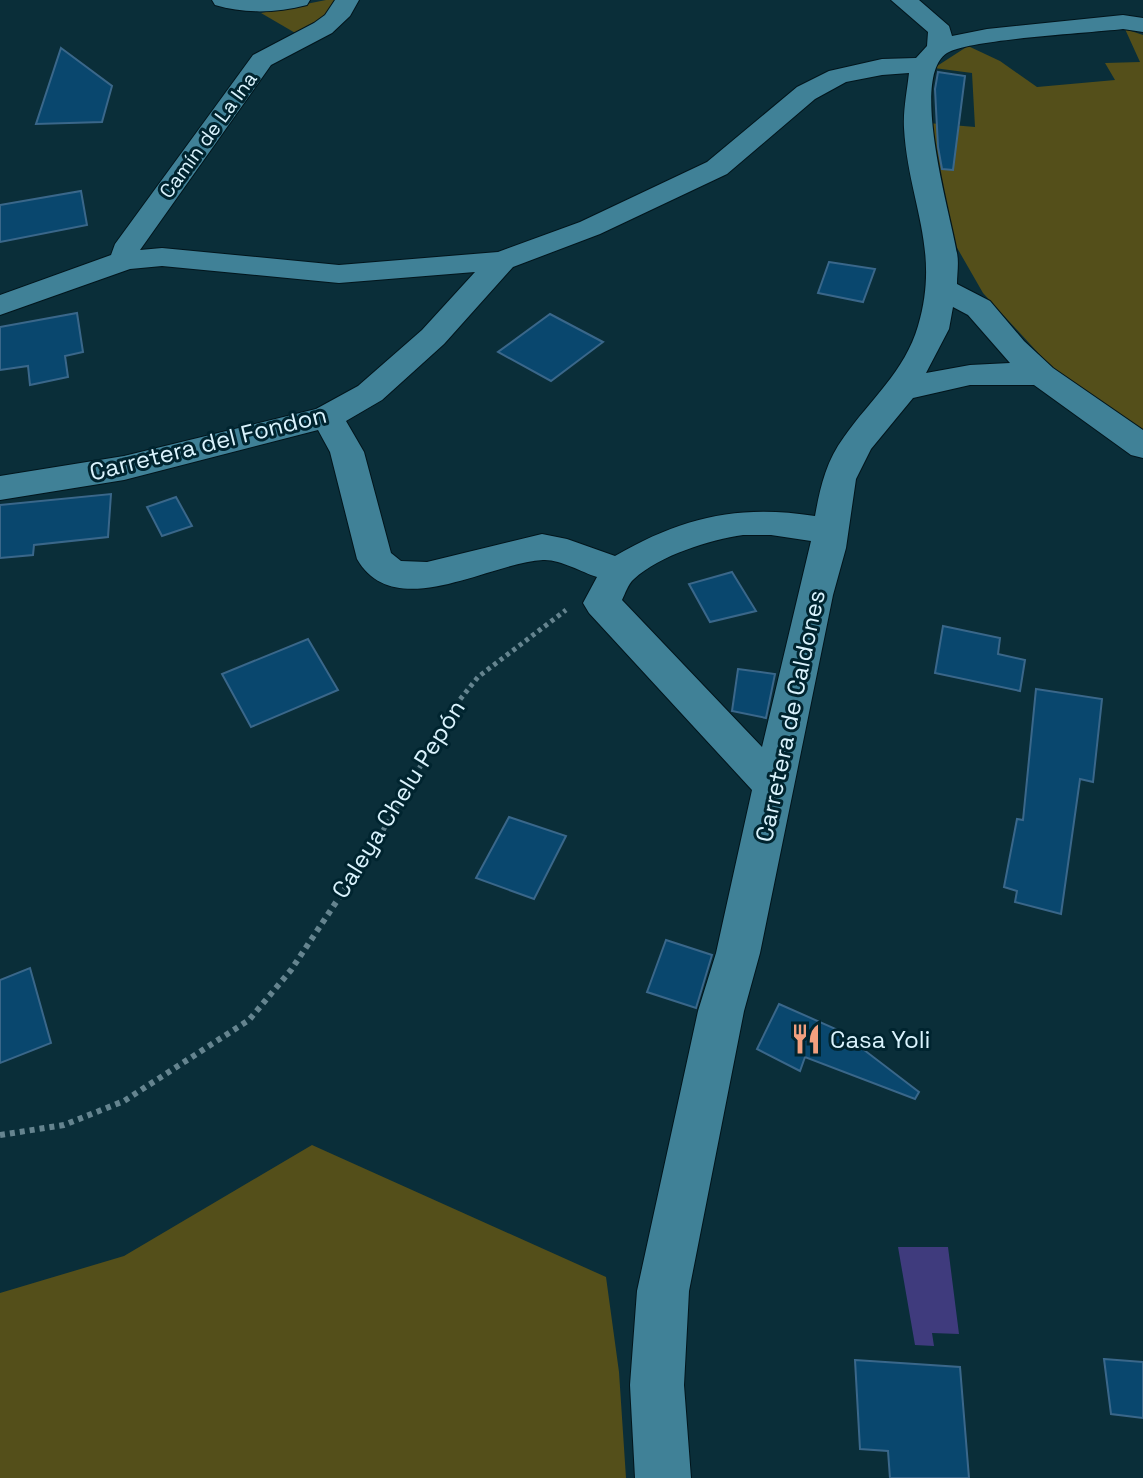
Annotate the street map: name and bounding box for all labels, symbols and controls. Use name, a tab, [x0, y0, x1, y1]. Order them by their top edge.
street label: Camín de La Ina	[153, 67, 263, 203]
street label: Carretera del Fondon	[86, 399, 330, 487]
street label: Carretera de Caldones	[748, 587, 832, 845]
street label: Caleya Chelu Pepón	[324, 694, 472, 904]
restaurant icon: Casa Yoli	[789, 1022, 823, 1056]
place label: Casa Yoli	[830, 1024, 930, 1055]

